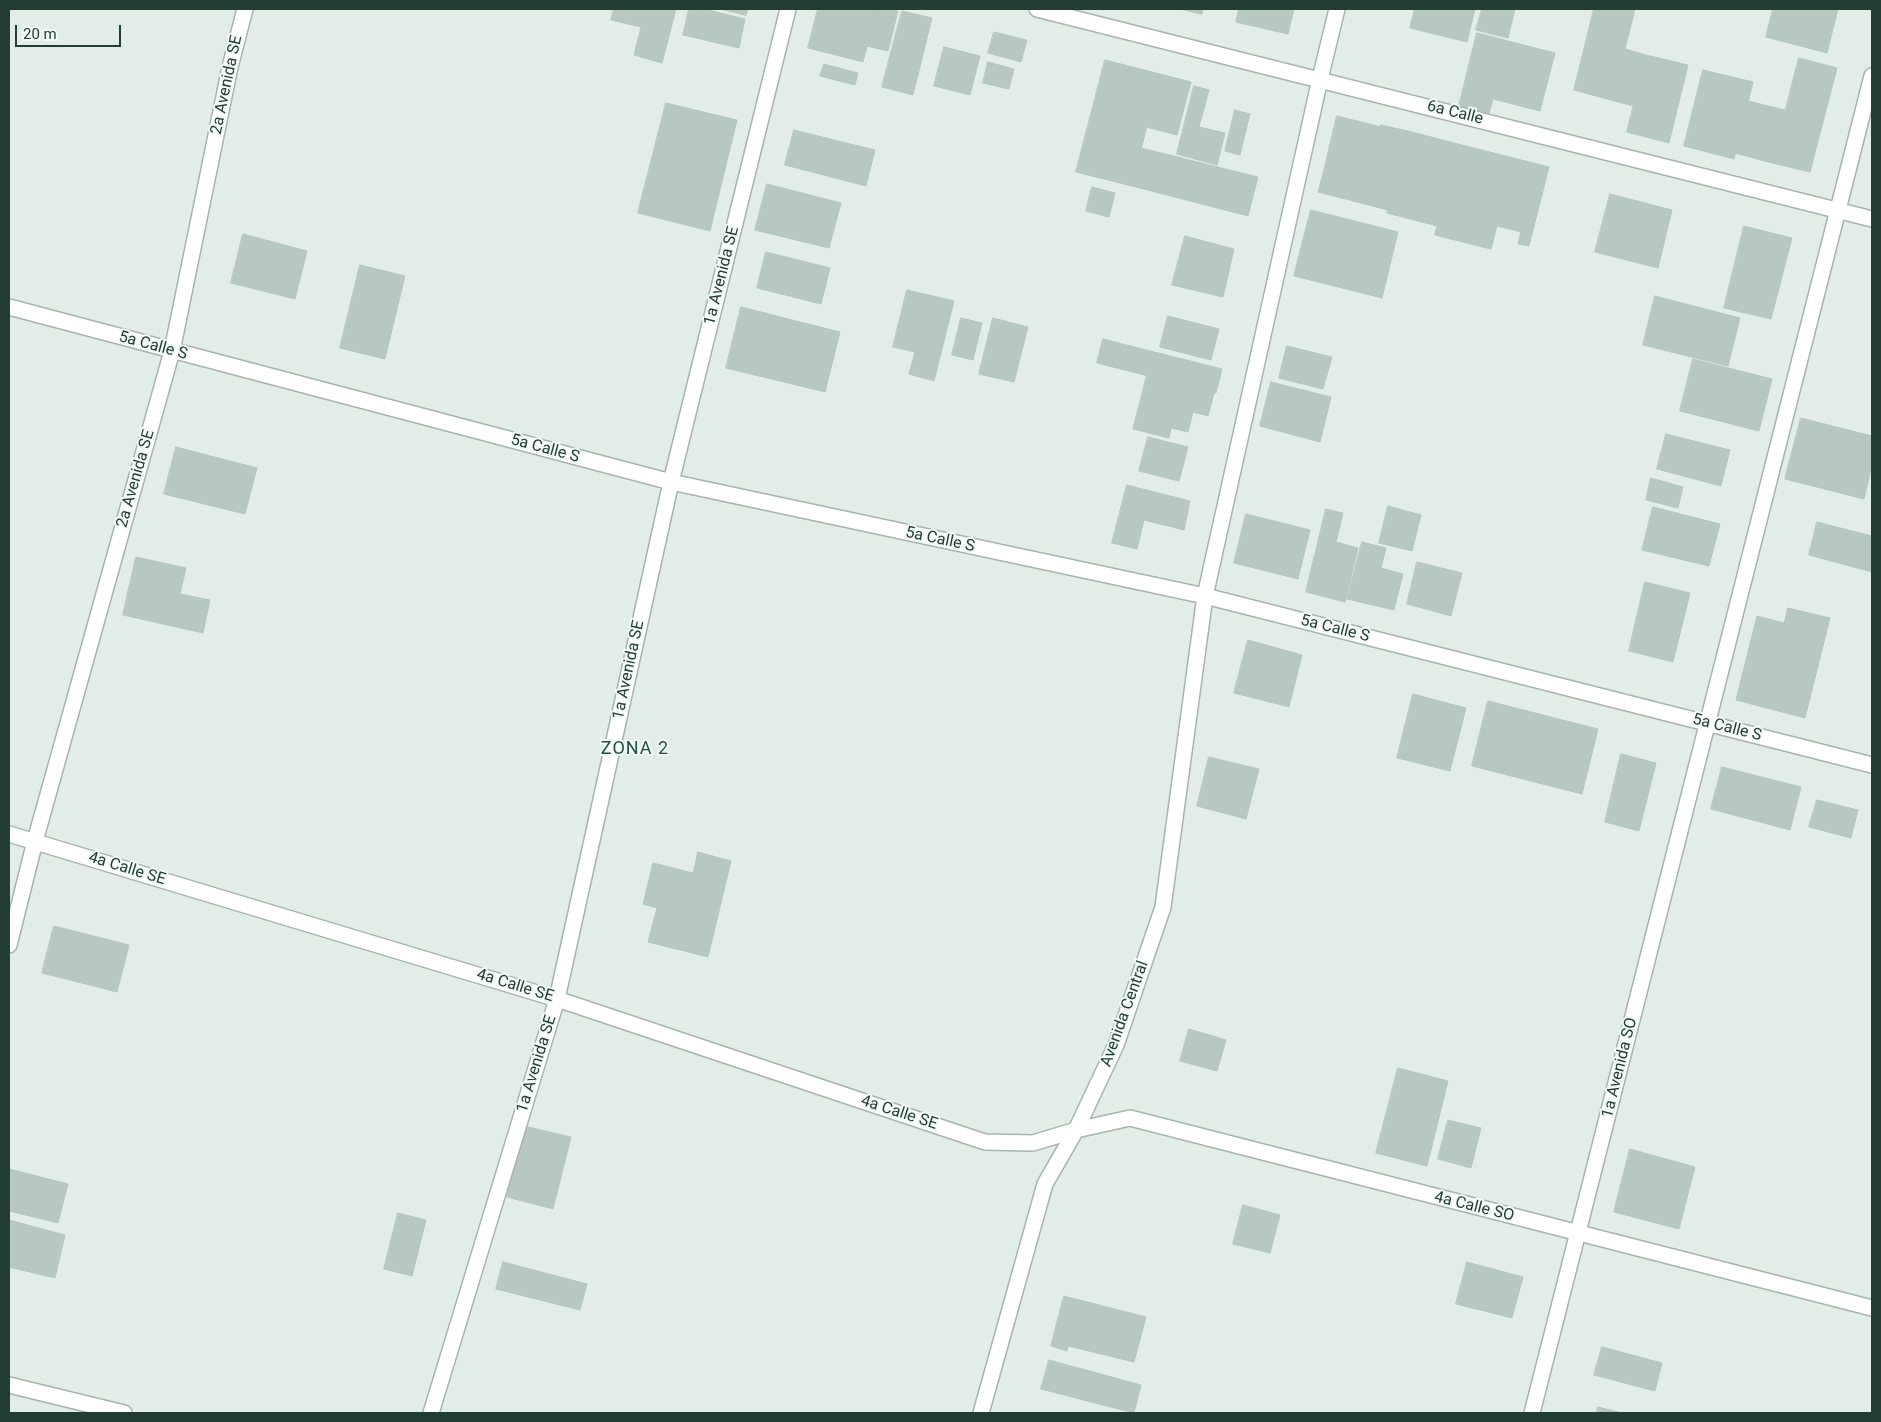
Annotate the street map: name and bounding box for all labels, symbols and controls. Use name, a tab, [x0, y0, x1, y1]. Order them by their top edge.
scale bar	[18, 15, 124, 47]
text: 20 m	[23, 25, 57, 43]
street label: 2a Avenida SE	[207, 34, 247, 136]
street label: 6a Calle	[1425, 97, 1485, 129]
street label: 1a Avenida SE	[700, 225, 744, 327]
street label: 5a Calle S	[116, 328, 190, 364]
street label: 2a Avenida SE	[113, 428, 159, 530]
street label: 5a Calle S	[508, 431, 582, 467]
street label: 5a Calle S	[904, 523, 976, 557]
street label: 5a Calle S	[1298, 611, 1372, 647]
street label: 1a Avenida SE	[609, 619, 649, 721]
street label: 5a Calle S	[1690, 710, 1764, 746]
district label: ZONA 2	[600, 738, 670, 760]
street label: 4a Calle SE	[86, 848, 168, 890]
street label: Avenida Central	[1097, 958, 1153, 1070]
street label: 4a Calle SE	[474, 965, 556, 1007]
street label: 1a Avenida SE	[513, 1013, 561, 1115]
street label: 1a Avenida SO	[1598, 1016, 1642, 1120]
street label: 4a Calle SE	[858, 1092, 940, 1134]
street label: 4a Calle SO	[1432, 1188, 1516, 1226]

